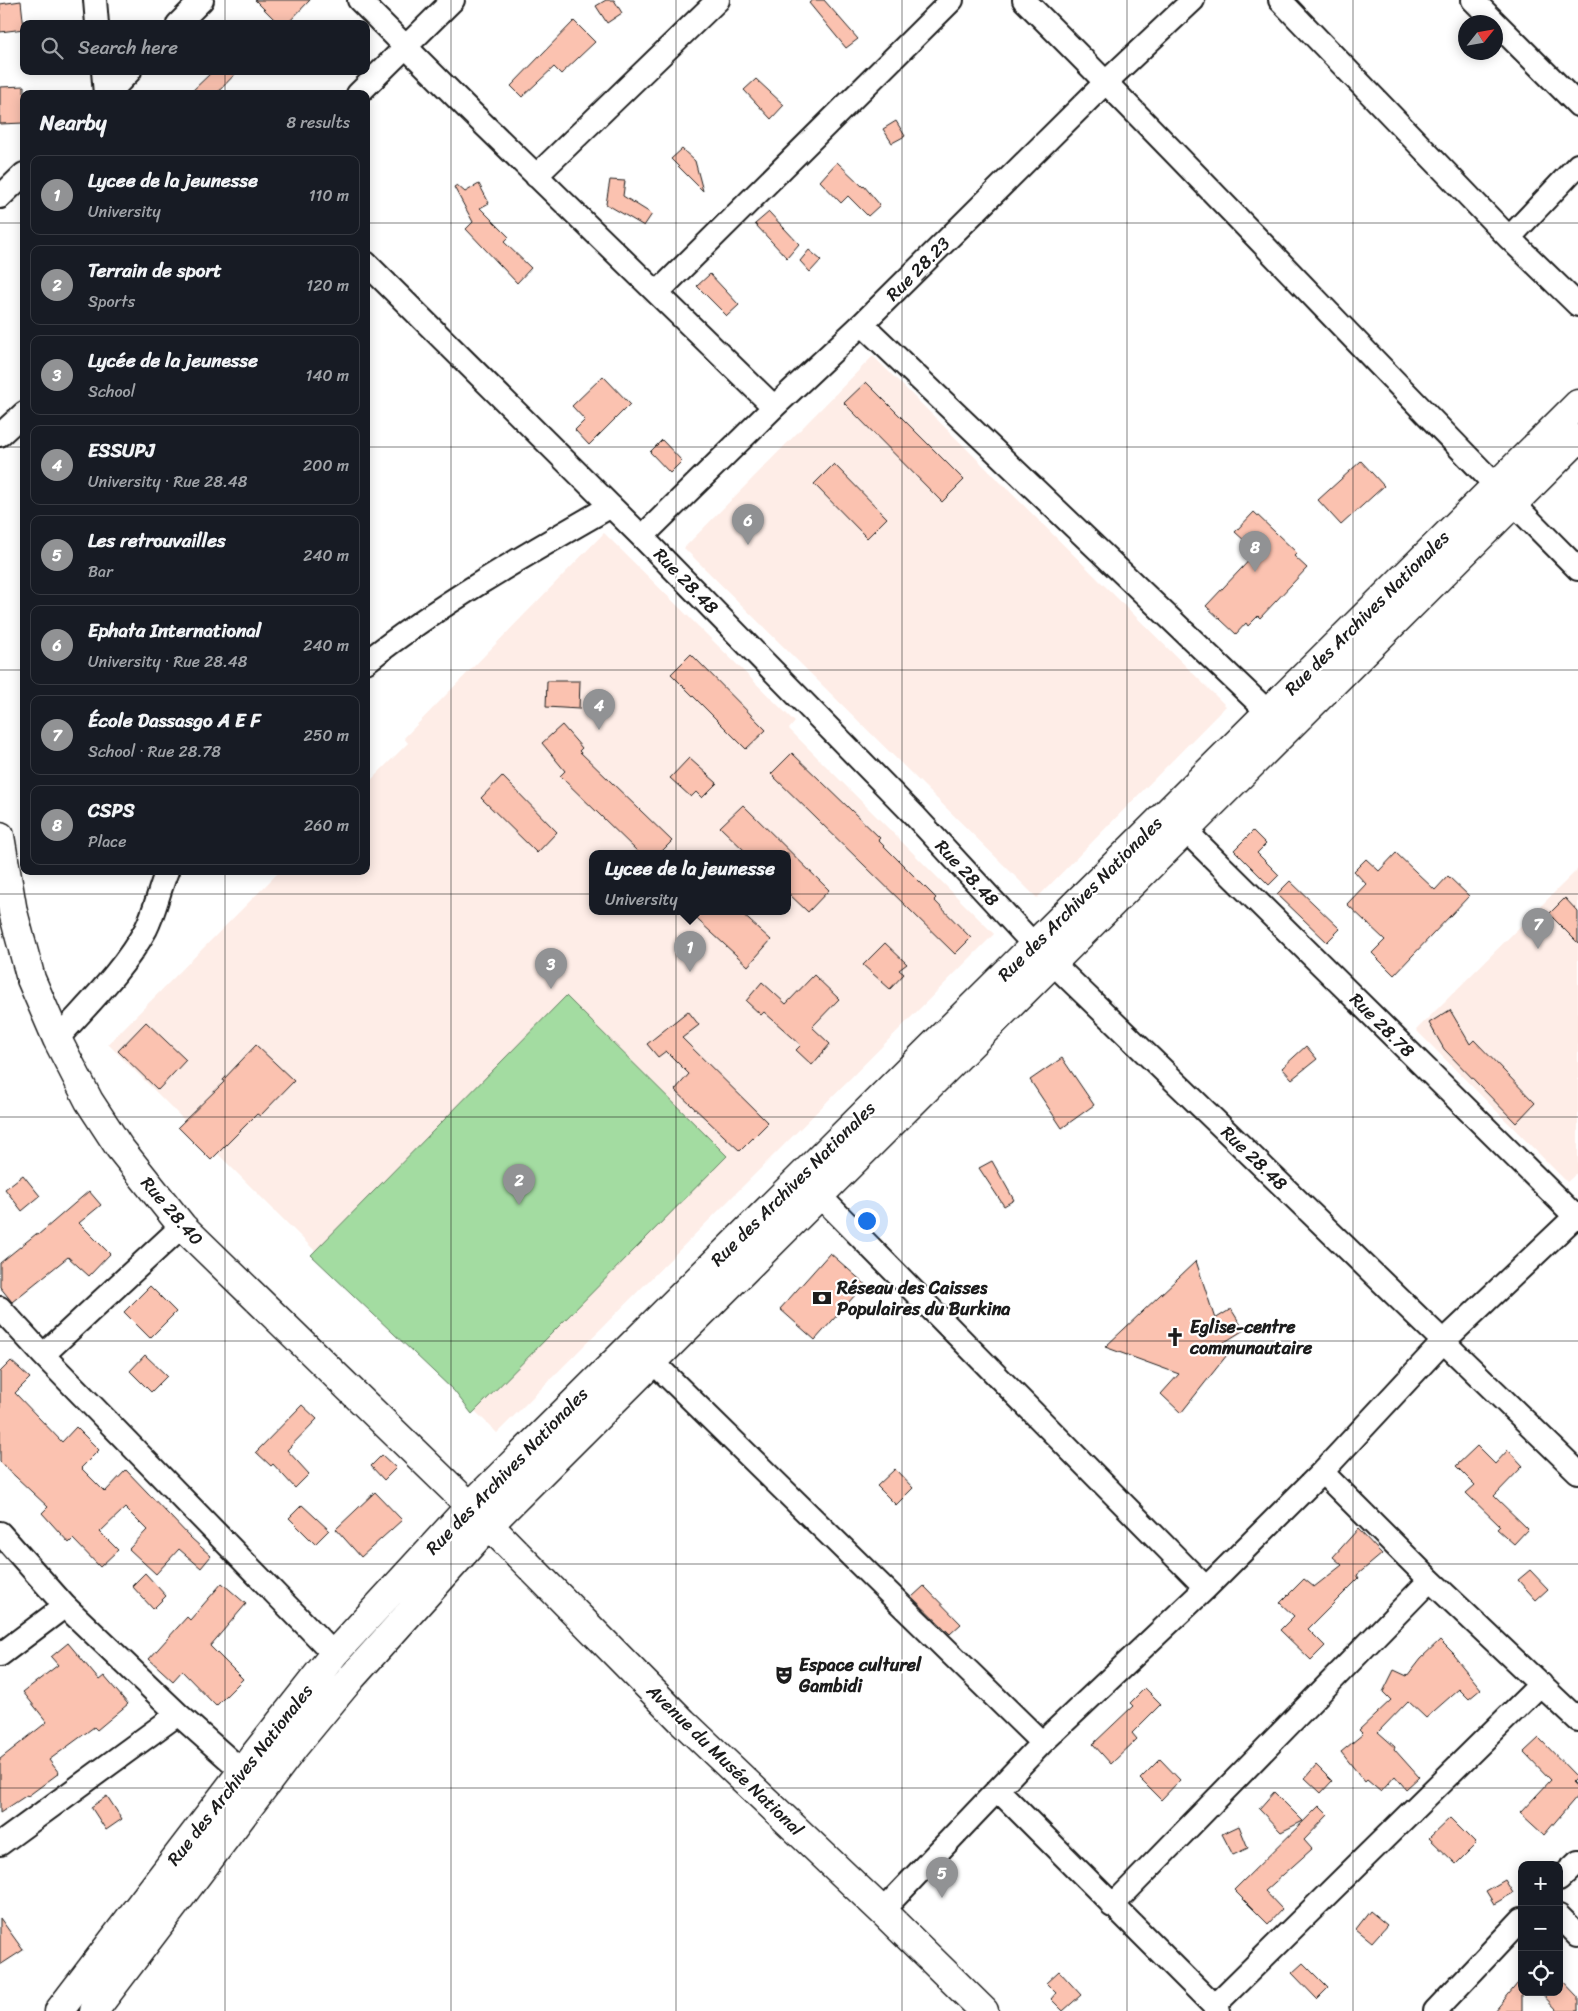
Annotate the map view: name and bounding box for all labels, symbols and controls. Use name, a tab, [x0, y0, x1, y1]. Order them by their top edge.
north arrow	[1458, 15, 1503, 60]
search box	[20, 20, 370, 75]
text: Search here	[78, 31, 178, 64]
icon: search	[38, 34, 66, 62]
text: Nearby	[40, 104, 106, 142]
text: 8 results	[287, 108, 350, 137]
text: Lycee de la jeunesse	[88, 164, 258, 197]
text: 1	[54, 181, 60, 210]
text: 110 m	[309, 181, 349, 210]
text: University	[88, 197, 161, 226]
street label: Rue 28.23	[878, 229, 958, 309]
text: Terrain de sport	[88, 254, 221, 287]
text: 2	[52, 271, 62, 300]
text: 120 m	[306, 271, 349, 300]
text: Sports	[88, 287, 135, 316]
text: Lycée de la jeunesse	[88, 344, 258, 377]
text: 3	[53, 361, 61, 390]
text: 140 m	[306, 361, 349, 390]
text: School	[88, 377, 135, 406]
text: ESSUPJ	[88, 434, 155, 467]
text: 4	[52, 451, 62, 480]
text: 200 m	[303, 451, 349, 480]
text: University · Rue 28.48	[88, 467, 247, 496]
pin: 6	[732, 504, 764, 545]
street label: Rue des Archives Nationales	[1277, 522, 1458, 703]
text: Les retrouvailles	[88, 524, 226, 557]
pin: 8	[1239, 531, 1271, 572]
street label: Rue 28.48	[646, 540, 727, 622]
text: 5	[52, 541, 62, 570]
text: 240 m	[303, 541, 349, 570]
text: Bar	[88, 557, 113, 586]
text: Ephata International	[88, 614, 261, 647]
text: 6	[52, 631, 62, 660]
text: 240 m	[303, 631, 349, 660]
text: University · Rue 28.48	[88, 647, 247, 676]
pin: 4	[583, 689, 615, 730]
text: École Dassasgo A E F	[88, 704, 261, 737]
text: 7	[52, 721, 62, 750]
text: 250 m	[303, 721, 349, 750]
text: School · Rue 28.78	[88, 737, 221, 766]
text: CSPS	[88, 794, 135, 827]
street label: Rue des Archives Nationales	[990, 808, 1171, 989]
text: 8	[52, 811, 62, 840]
text: 260 m	[304, 811, 349, 840]
text: Place	[88, 827, 127, 856]
street label: Rue 28.48	[927, 832, 1007, 914]
popup	[589, 850, 791, 915]
text: Lycee de la jeunesse	[605, 852, 775, 885]
text: University	[605, 885, 678, 914]
pin: 7	[1522, 908, 1554, 949]
pin: 1	[674, 931, 706, 972]
pin: 3	[535, 948, 567, 989]
street label: Rue 28.78	[1342, 985, 1423, 1066]
street label: Rue des Archives Nationales	[703, 1093, 884, 1274]
street label: Rue 28.48	[1213, 1118, 1295, 1199]
pin: 2	[503, 1164, 535, 1205]
street label: Rue 28.40	[132, 1169, 212, 1253]
your location	[854, 1208, 880, 1234]
place label: Réseau des Caisses Populaires du Burkina	[836, 1272, 1011, 1325]
bank icon: Réseau des Caisses Populaires du Burkina	[811, 1287, 833, 1309]
place label: Eglise-centre communautaire	[1189, 1311, 1313, 1364]
church icon: Eglise-centre communautaire	[1164, 1326, 1186, 1348]
street label: Rue des Archives Nationales	[418, 1379, 597, 1563]
place label: Espace culturel Gambidi	[798, 1649, 922, 1702]
theatre icon: Espace culturel Gambidi	[773, 1664, 795, 1686]
street label: Avenue du Musée National	[638, 1675, 812, 1845]
street label: Rue des Archives Nationales	[159, 1676, 322, 1873]
pin: 5	[926, 1857, 958, 1898]
map controls	[1518, 1861, 1563, 1996]
button: +	[1518, 1861, 1563, 1906]
button: −	[1518, 1906, 1563, 1951]
button: locate	[1518, 1951, 1563, 1996]

